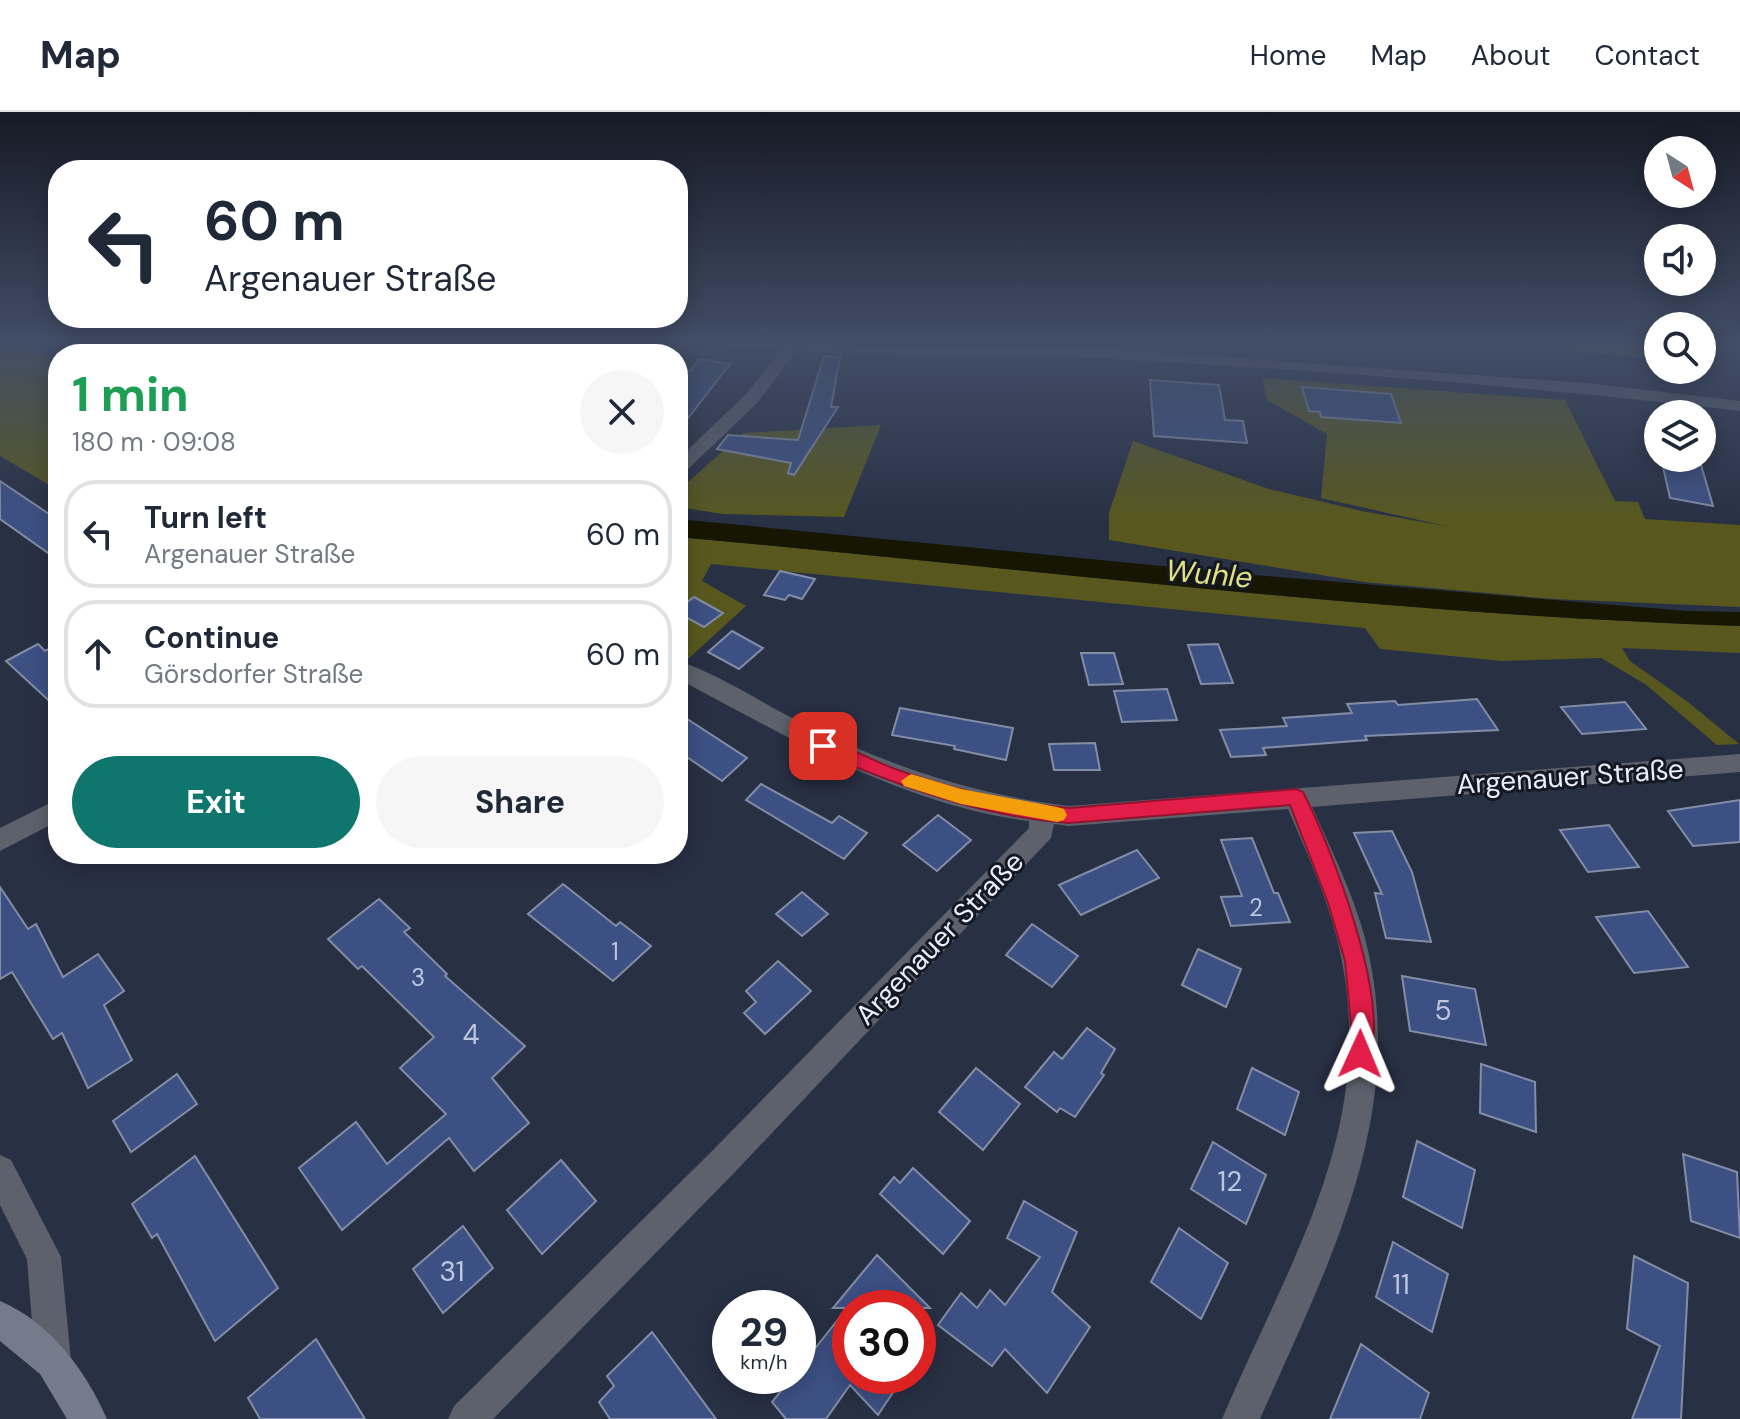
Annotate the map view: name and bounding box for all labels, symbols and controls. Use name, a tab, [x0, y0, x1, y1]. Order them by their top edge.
text: Map	[40, 30, 121, 80]
text: Home	[1250, 37, 1326, 74]
text: Map	[1370, 37, 1427, 74]
text: About	[1471, 37, 1550, 74]
text: Contact	[1594, 37, 1700, 74]
north arrow	[1644, 136, 1716, 208]
map controls	[1644, 136, 1716, 472]
text: 60 m	[204, 184, 345, 257]
icon: left	[72, 192, 176, 296]
button: sound	[1644, 224, 1716, 296]
text: Argenauer Straße	[204, 255, 496, 302]
button: search	[1644, 312, 1716, 384]
text: 1 min	[72, 363, 189, 426]
button: close	[580, 370, 664, 454]
button: layers	[1644, 400, 1716, 472]
text: 180 m · 09:08	[72, 425, 236, 459]
text: Turn left	[144, 498, 267, 537]
icon: left	[76, 512, 120, 556]
text: 60 m	[586, 515, 660, 554]
text: Argenauer Straße	[144, 537, 355, 571]
water label: Wuhle	[1164, 550, 1254, 597]
text: Continue	[144, 618, 279, 657]
icon: ahead	[76, 632, 120, 676]
text: 60 m	[586, 635, 660, 674]
text: Görsdorfer Straße	[144, 657, 363, 691]
pin	[789, 712, 857, 780]
icon: arrive	[801, 724, 845, 768]
street label: Argenauer Straße	[1455, 750, 1685, 803]
button: Exit	[72, 756, 360, 848]
button: Share	[376, 756, 664, 848]
street label: Argenauer Straße	[847, 844, 1032, 1033]
house number: 2	[1249, 892, 1263, 923]
house number: 1	[611, 936, 619, 967]
house number: 3	[411, 962, 425, 993]
house number: 5	[1434, 992, 1452, 1029]
position arrow	[1318, 1012, 1402, 1096]
house number: 4	[463, 1016, 480, 1053]
house number: 12	[1218, 1163, 1242, 1200]
house number: 31	[440, 1253, 464, 1290]
house number: 11	[1392, 1266, 1410, 1303]
speed limit sign: 30	[832, 1290, 936, 1394]
text: 29	[740, 1306, 788, 1358]
text: km/h	[740, 1349, 788, 1375]

